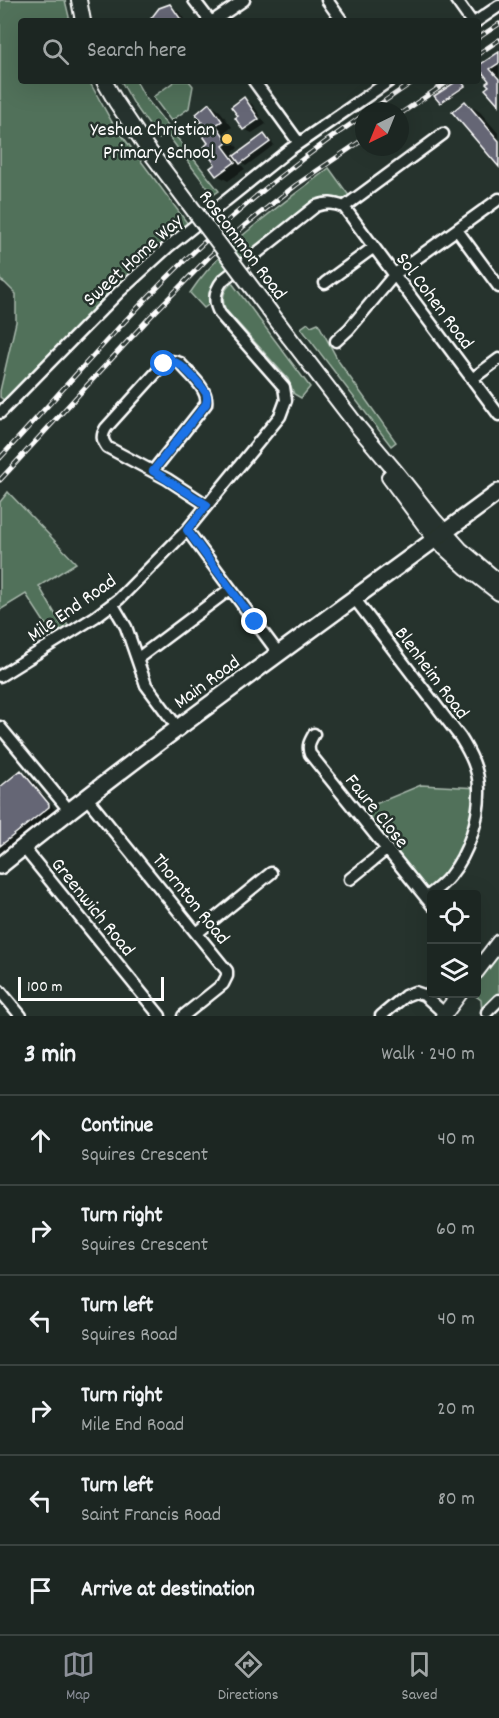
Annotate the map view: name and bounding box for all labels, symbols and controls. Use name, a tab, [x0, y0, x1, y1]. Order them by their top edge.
search box	[18, 18, 481, 84]
icon: search	[39, 35, 72, 68]
text: Search here	[87, 36, 186, 67]
north arrow	[355, 102, 409, 156]
place label: Yeshua Christian Primary School	[91, 117, 215, 168]
marker: Yeshua Christian Primary School	[220, 132, 234, 146]
street label: Roscommon Road	[191, 185, 292, 307]
street label: Sweet Home Way	[78, 208, 191, 314]
street label: Sol Cohen Road	[388, 247, 479, 356]
route start	[150, 350, 176, 376]
street label: Mile End Road	[22, 568, 123, 651]
route end	[241, 608, 267, 634]
street label: Blenheim Road	[386, 622, 475, 726]
street label: Main Road	[169, 650, 247, 717]
street label: Faure Close	[337, 769, 415, 855]
street label: Thornton Road	[144, 848, 235, 952]
street label: Greenwich Road	[43, 852, 140, 963]
map controls	[427, 890, 481, 998]
button: locate	[427, 890, 481, 944]
button: layers	[427, 944, 481, 998]
scale bar	[18, 974, 164, 1001]
text: 100 m	[27, 976, 63, 999]
text: 3 min	[24, 1037, 76, 1074]
text: Walk · 240 m	[381, 1041, 475, 1069]
text: Continue	[81, 1111, 153, 1142]
icon: ahead	[24, 1124, 57, 1157]
text: 40 m	[437, 1126, 475, 1154]
text: Squires Crescent	[81, 1142, 208, 1170]
text: Turn right	[81, 1201, 163, 1232]
icon: right	[24, 1214, 57, 1247]
text: 60 m	[436, 1216, 475, 1244]
text: Squires Crescent	[81, 1232, 208, 1260]
text: Turn left	[81, 1291, 153, 1322]
icon: left	[24, 1304, 57, 1337]
text: 40 m	[437, 1306, 475, 1334]
text: Squires Road	[81, 1322, 178, 1350]
text: Turn right	[81, 1381, 163, 1412]
icon: right	[24, 1394, 57, 1427]
text: 20 m	[437, 1396, 475, 1424]
text: Mile End Road	[81, 1412, 184, 1440]
text: Turn left	[81, 1471, 153, 1502]
icon: left	[24, 1484, 57, 1517]
text: 80 m	[438, 1486, 475, 1514]
text: Saint Francis Road	[81, 1502, 221, 1530]
icon: arrive	[24, 1574, 57, 1607]
text: Arrive at destination	[81, 1575, 255, 1606]
tab: Map	[62, 1648, 95, 1707]
tab: Directions	[218, 1648, 278, 1707]
tab: Saved	[402, 1648, 437, 1707]

